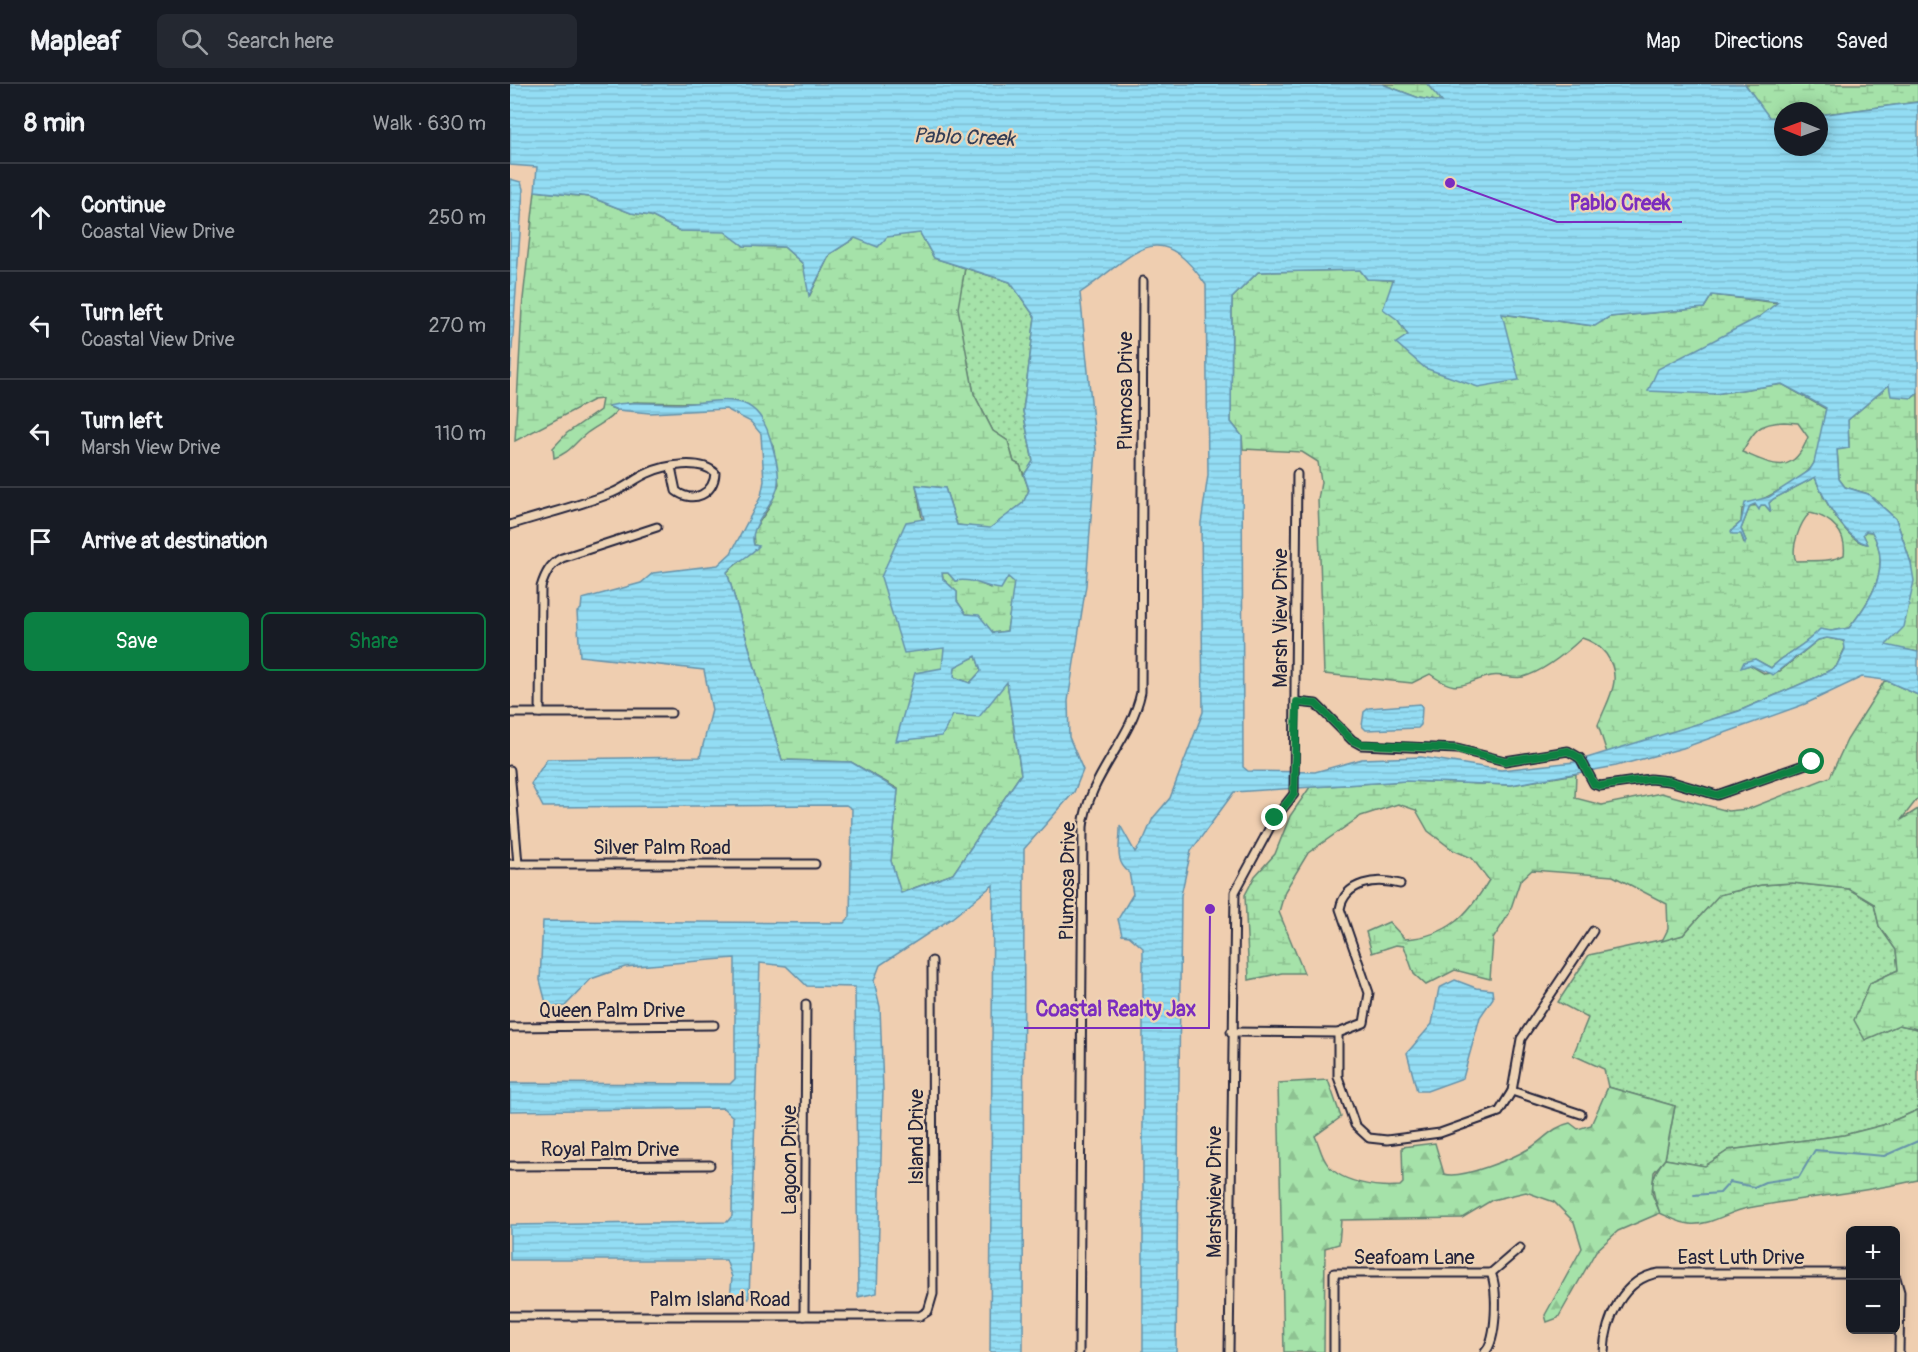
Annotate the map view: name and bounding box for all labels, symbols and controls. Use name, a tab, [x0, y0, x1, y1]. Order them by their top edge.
search box	[157, 14, 577, 68]
text: Mapleaf	[30, 24, 121, 59]
icon: search	[178, 25, 211, 58]
text: Search here	[226, 27, 334, 55]
text: Map	[1646, 28, 1681, 55]
text: Directions	[1714, 28, 1803, 55]
text: Saved	[1836, 28, 1888, 55]
north arrow	[1774, 102, 1828, 156]
text: 8 min	[24, 107, 85, 139]
text: Walk · 630 m	[373, 111, 486, 136]
water label: Pablo Creek	[913, 122, 1017, 153]
callout: Pablo Creek	[1557, 183, 1682, 222]
text: Pablo Creek	[1569, 190, 1671, 217]
text: Continue	[81, 191, 165, 219]
icon: ahead	[24, 201, 57, 234]
text: 250 m	[428, 205, 486, 230]
text: Coastal View Drive	[81, 219, 235, 244]
text: Turn left	[81, 299, 163, 327]
icon: left	[24, 309, 57, 342]
text: 270 m	[428, 313, 486, 338]
text: Coastal View Drive	[81, 327, 235, 352]
street label: Plumosa Drive	[1113, 331, 1138, 451]
text: Turn left	[81, 407, 163, 435]
icon: left	[24, 417, 57, 450]
text: 110 m	[435, 421, 486, 446]
text: Marsh View Drive	[81, 435, 220, 460]
icon: arrive	[24, 525, 57, 558]
text: Arrive at destination	[81, 527, 267, 555]
street label: Marsh View Drive	[1268, 548, 1293, 688]
button: Save	[24, 612, 249, 671]
button: Share	[261, 612, 486, 671]
route start	[1798, 748, 1824, 774]
route end	[1261, 804, 1287, 830]
street label: Plumosa Drive	[1054, 821, 1081, 941]
street label: Silver Palm Road	[593, 835, 731, 860]
callout: Coastal Realty Jax	[1024, 989, 1209, 1028]
text: Coastal Realty Jax	[1036, 996, 1196, 1023]
street label: Queen Palm Drive	[539, 998, 685, 1023]
street label: Island Drive	[904, 1089, 929, 1185]
street label: Lagoon Drive	[777, 1105, 802, 1215]
street label: Marshview Drive	[1202, 1126, 1227, 1258]
street label: Royal Palm Drive	[541, 1137, 679, 1162]
map controls	[1846, 1226, 1900, 1334]
button: +	[1846, 1226, 1900, 1280]
street label: Seafoam Lane	[1353, 1245, 1475, 1270]
street label: East Luth Drive	[1678, 1245, 1805, 1270]
button: −	[1846, 1280, 1900, 1334]
street label: Palm Island Road	[649, 1287, 791, 1312]

